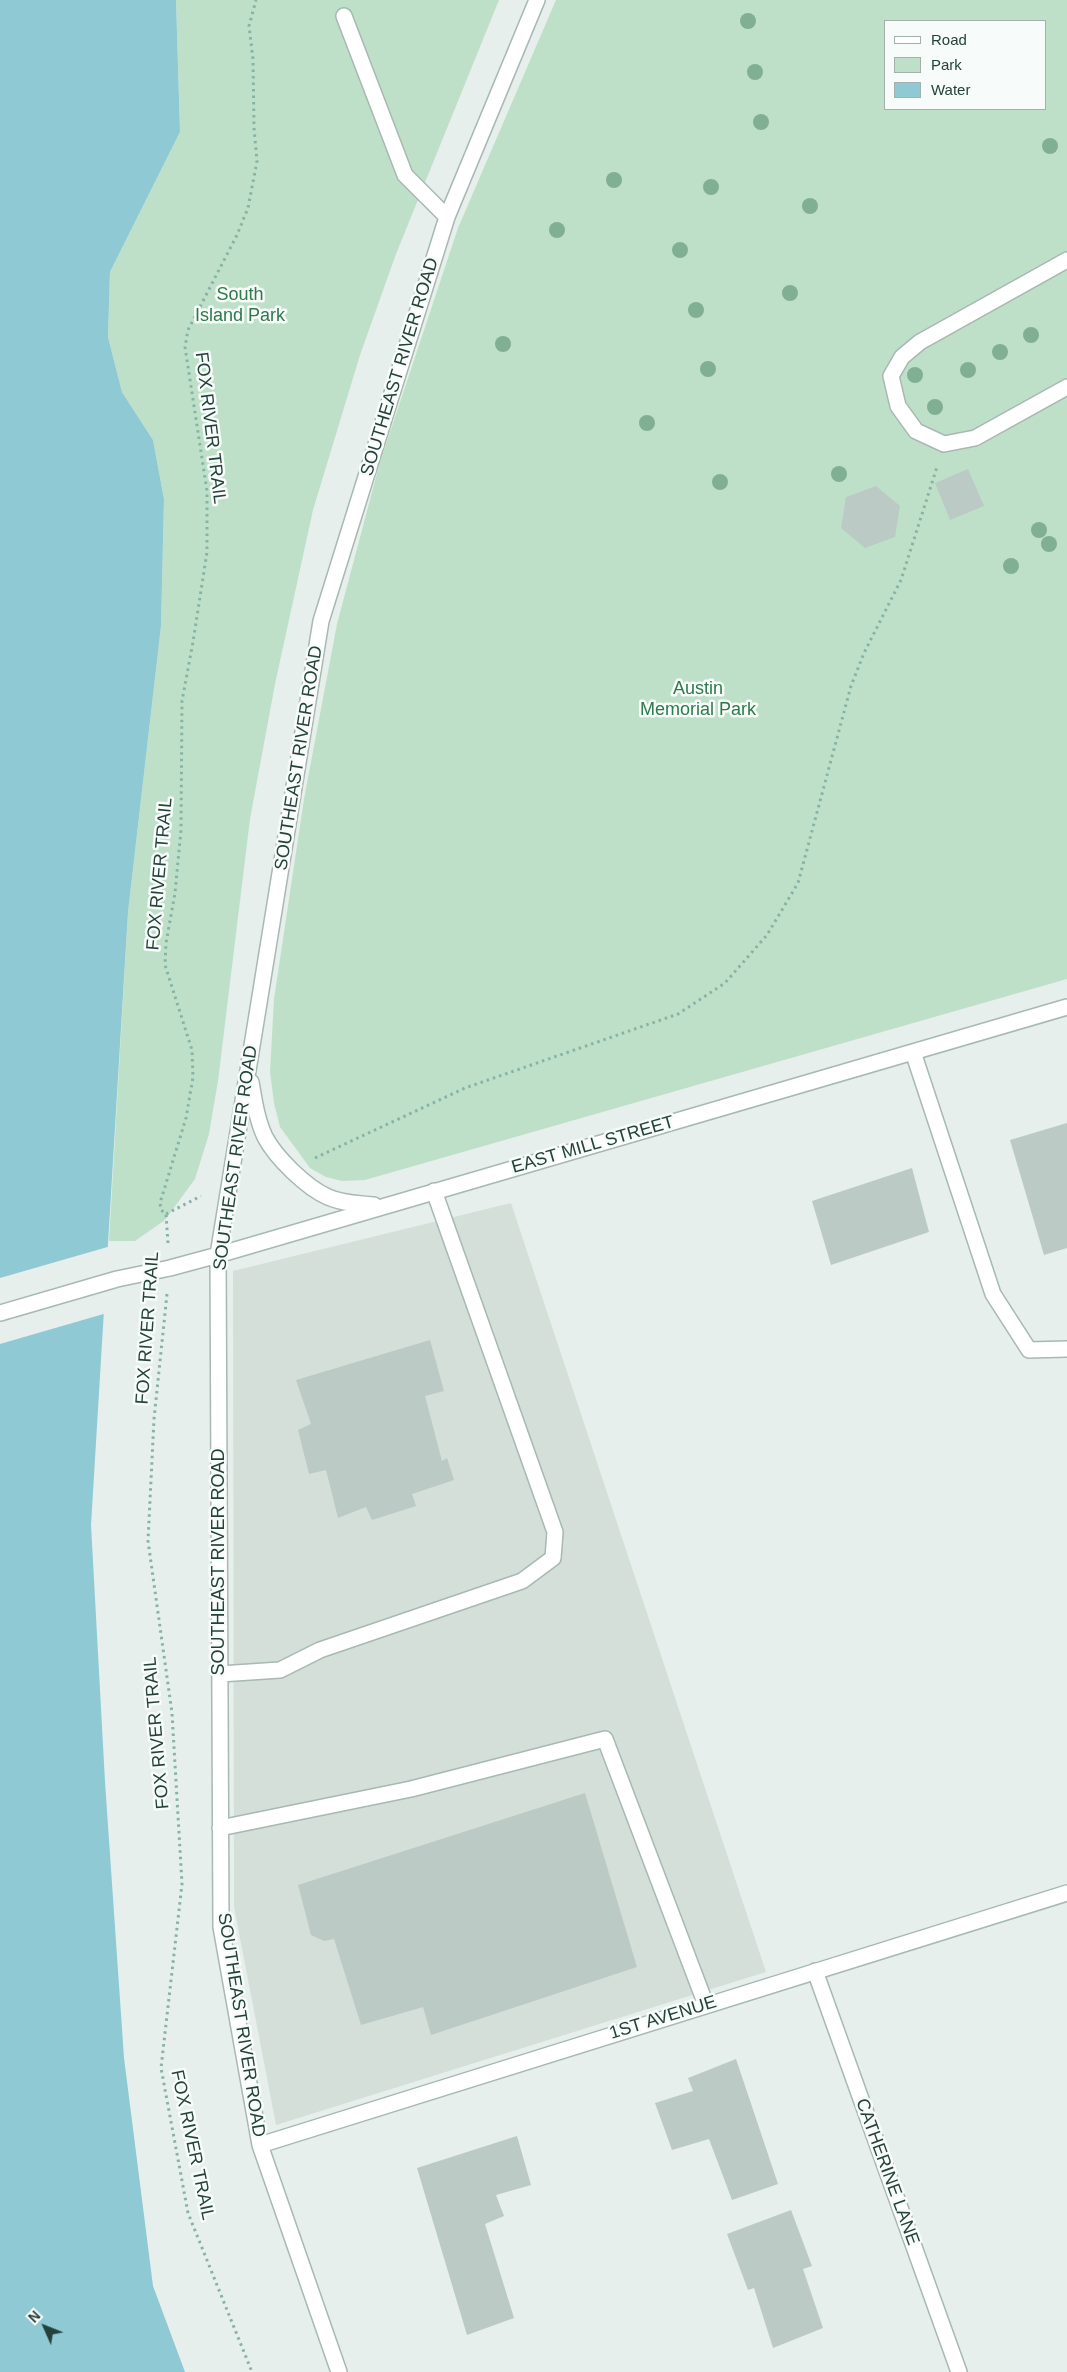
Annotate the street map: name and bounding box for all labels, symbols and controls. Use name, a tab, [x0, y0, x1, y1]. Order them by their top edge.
legend	[884, 20, 1047, 110]
text: Road	[931, 31, 967, 48]
text: Park	[931, 56, 962, 73]
text: Water	[931, 81, 970, 98]
street label: SOUTHEAST RIVER ROAD	[356, 255, 444, 479]
park label: South Island Park	[195, 284, 285, 326]
street label: FOX RIVER TRAIL	[190, 351, 230, 505]
street label: SOUTHEAST RIVER ROAD	[271, 644, 327, 872]
park label: Austin Memorial Park	[640, 678, 756, 721]
street label: FOX RIVER TRAIL	[143, 797, 177, 951]
street label: SOUTHEAST RIVER ROAD	[210, 1044, 262, 1272]
street label: EAST MILL STREET	[509, 1111, 677, 1179]
street label: FOX RIVER TRAIL	[132, 1251, 164, 1405]
street label: SOUTHEAST RIVER ROAD	[208, 1448, 230, 1676]
street label: FOX RIVER TRAIL	[140, 1656, 174, 1810]
street label: SOUTHEAST RIVER ROAD	[213, 1911, 269, 2139]
street label: 1ST AVENUE	[607, 1991, 719, 2045]
street label: FOX RIVER TRAIL	[166, 2068, 218, 2222]
street label: CATHERINE LANE	[850, 2096, 924, 2248]
north arrow	[20, 2302, 70, 2352]
text: N	[25, 2307, 43, 2326]

